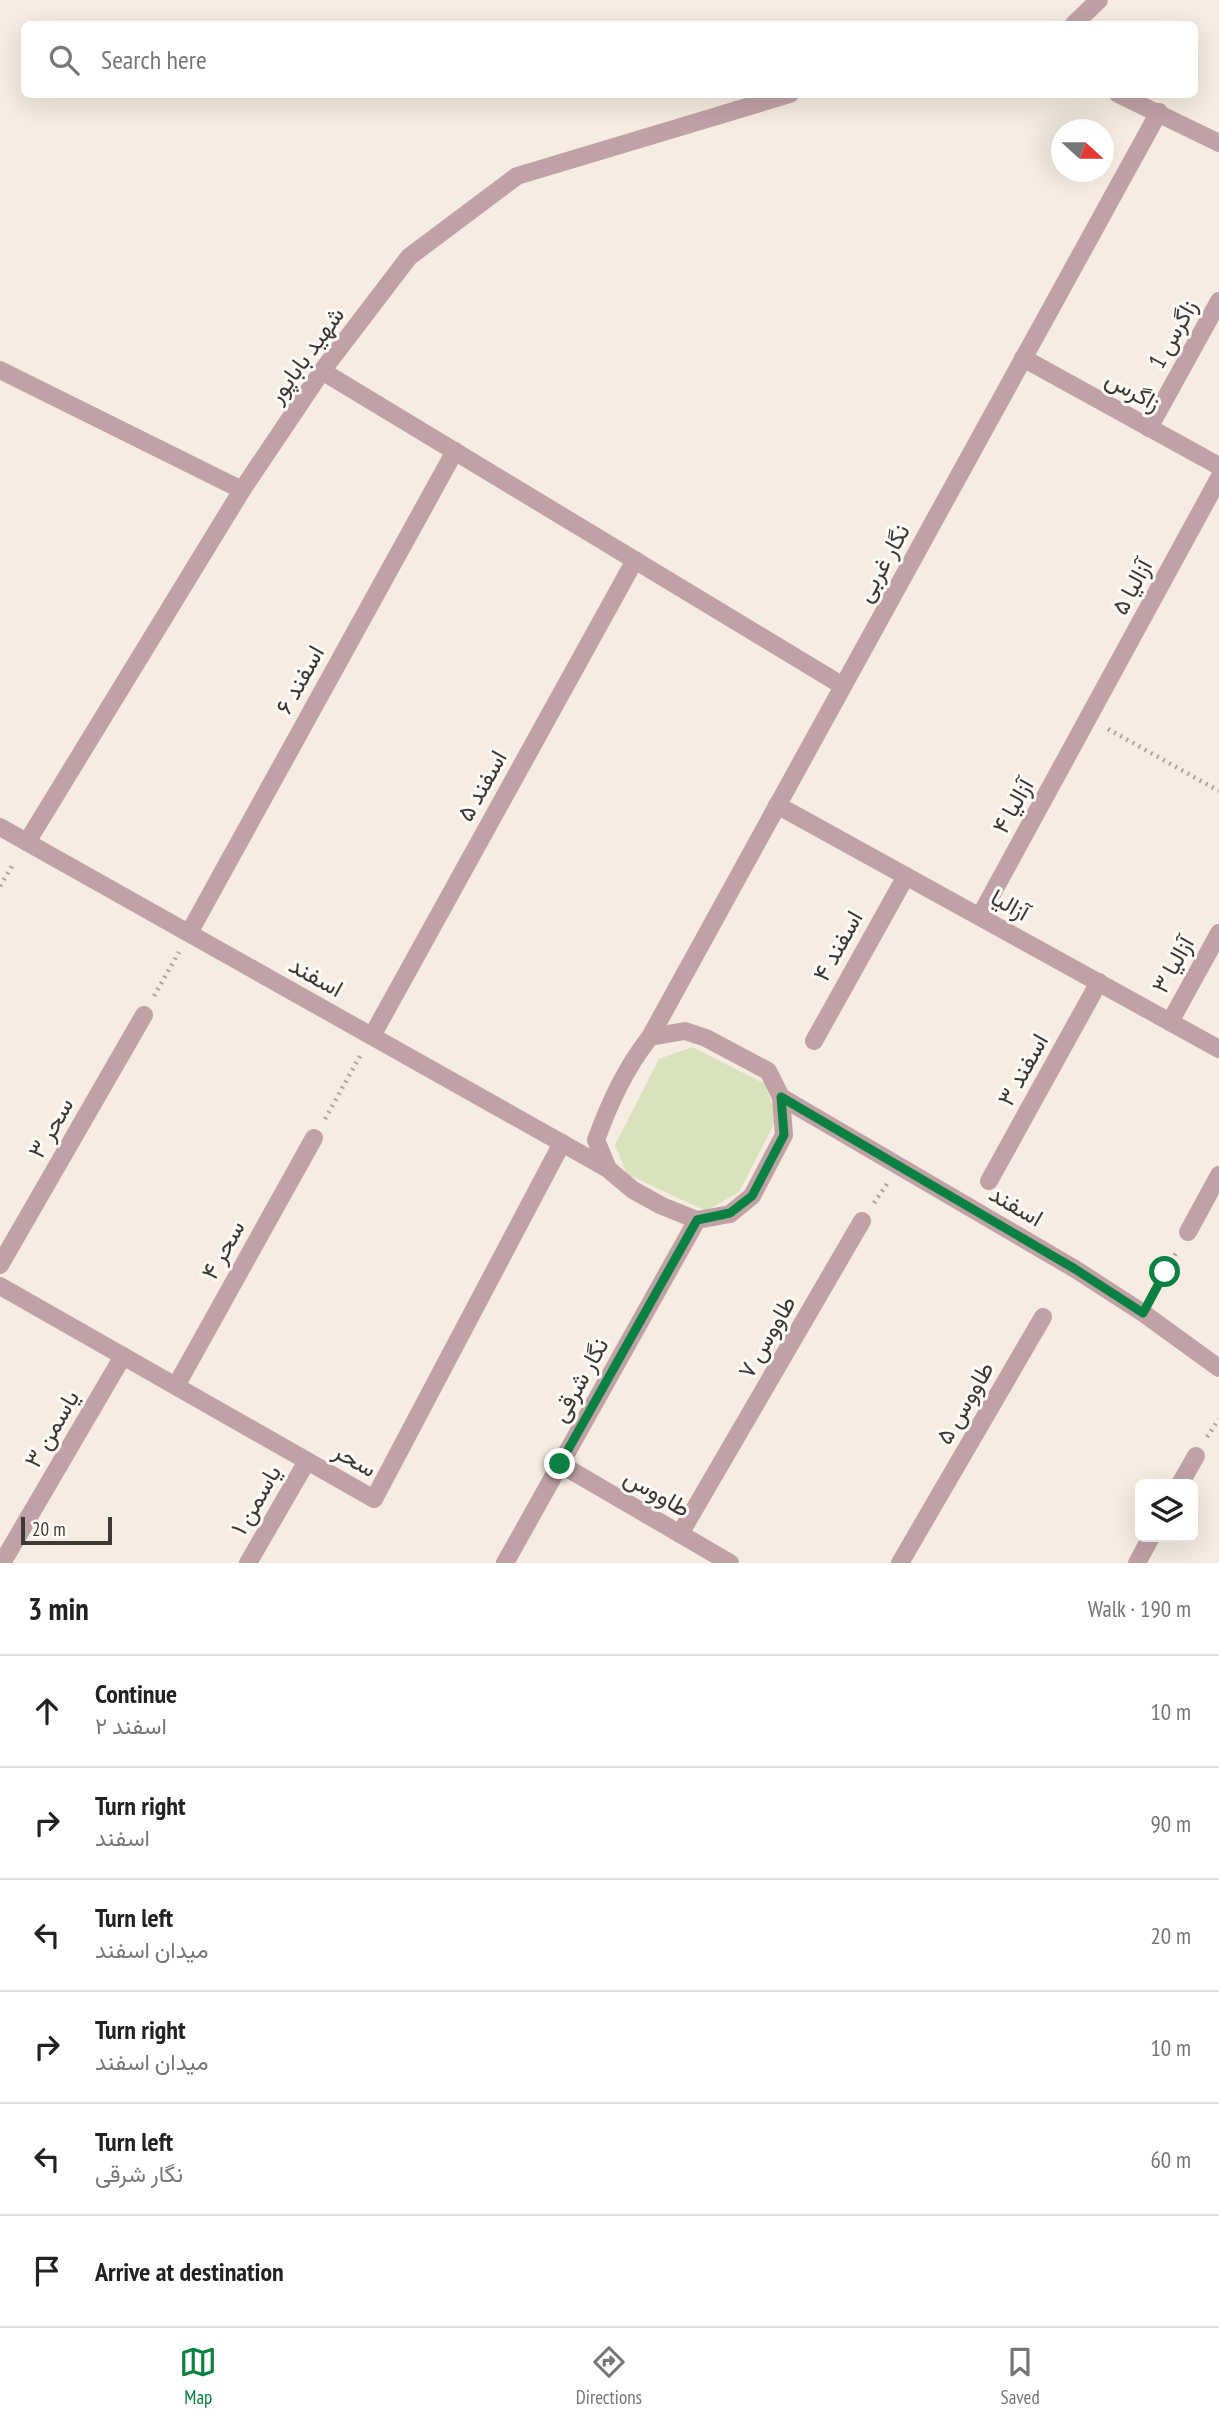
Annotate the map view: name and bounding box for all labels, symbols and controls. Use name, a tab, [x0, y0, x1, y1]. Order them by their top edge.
search box	[21, 21, 1198, 98]
icon: search	[45, 41, 83, 79]
text: Search here	[101, 43, 207, 76]
north arrow	[1051, 119, 1114, 182]
street label: زاگرس 1	[1141, 294, 1204, 374]
street label: شهید باباپور	[260, 300, 352, 410]
street label: زاگرس	[1100, 363, 1166, 418]
street label: نگار غربی	[848, 518, 917, 607]
street label: آزالیا ۵	[1104, 551, 1160, 620]
street label: اسفند ۶	[268, 640, 331, 720]
street label: اسفند ۵	[449, 745, 514, 827]
street label: آزالیا ۴	[985, 771, 1041, 839]
street label: آزالیا	[985, 881, 1037, 929]
street label: اسفند ۴	[806, 905, 870, 987]
street label: آزالیا ۳	[1144, 929, 1202, 999]
street label: اسفند	[284, 949, 349, 1004]
street label: اسفند ۳	[990, 1028, 1055, 1111]
street label: سحر ۳	[21, 1092, 80, 1164]
street label: اسفند	[984, 1178, 1049, 1233]
street label: سحر ۴	[194, 1215, 251, 1285]
route start	[1149, 1256, 1180, 1287]
street label: طاووس ۷	[730, 1290, 803, 1384]
street label: نگار شرقی	[544, 1332, 615, 1427]
street label: طاووس ۵	[928, 1356, 1001, 1450]
street label: یاسمن ۳	[17, 1384, 86, 1473]
street label: سحر	[327, 1435, 382, 1484]
route end	[544, 1448, 575, 1479]
street label: یاسمن ۱	[223, 1459, 288, 1540]
street label: طاووس	[618, 1461, 696, 1524]
map controls	[1135, 1479, 1198, 1542]
button: layers	[1135, 1479, 1198, 1542]
scale bar	[21, 1514, 112, 1546]
text: 20 m	[32, 1517, 66, 1541]
text: 3 min	[28, 1589, 89, 1628]
text: Walk · 190 m	[1088, 1594, 1191, 1623]
text: Continue	[95, 1677, 177, 1710]
icon: ahead	[28, 1692, 66, 1730]
text: 10 m	[1150, 1697, 1191, 1726]
text: اسفند ۲	[95, 1711, 167, 1740]
text: Turn right	[95, 1789, 186, 1822]
icon: right	[28, 1804, 66, 1842]
text: 90 m	[1150, 1809, 1191, 1838]
text: اسفند	[95, 1823, 150, 1852]
text: Turn left	[95, 1901, 173, 1934]
icon: left	[28, 1916, 66, 1954]
text: 20 m	[1150, 1921, 1191, 1950]
text: میدان اسفند	[95, 1935, 209, 1964]
text: Turn right	[95, 2013, 186, 2046]
icon: right	[28, 2028, 66, 2066]
text: 10 m	[1150, 2033, 1191, 2062]
text: میدان اسفند	[95, 2047, 209, 2076]
text: Turn left	[95, 2125, 173, 2158]
icon: left	[28, 2140, 66, 2178]
text: 60 m	[1150, 2145, 1191, 2174]
text: نگار شرقی	[95, 2159, 183, 2188]
icon: arrive	[28, 2252, 66, 2290]
text: Arrive at destination	[95, 2255, 284, 2288]
tab: Map	[179, 2343, 217, 2409]
tab: Directions	[576, 2343, 642, 2409]
tab: Saved	[1001, 2343, 1040, 2409]

